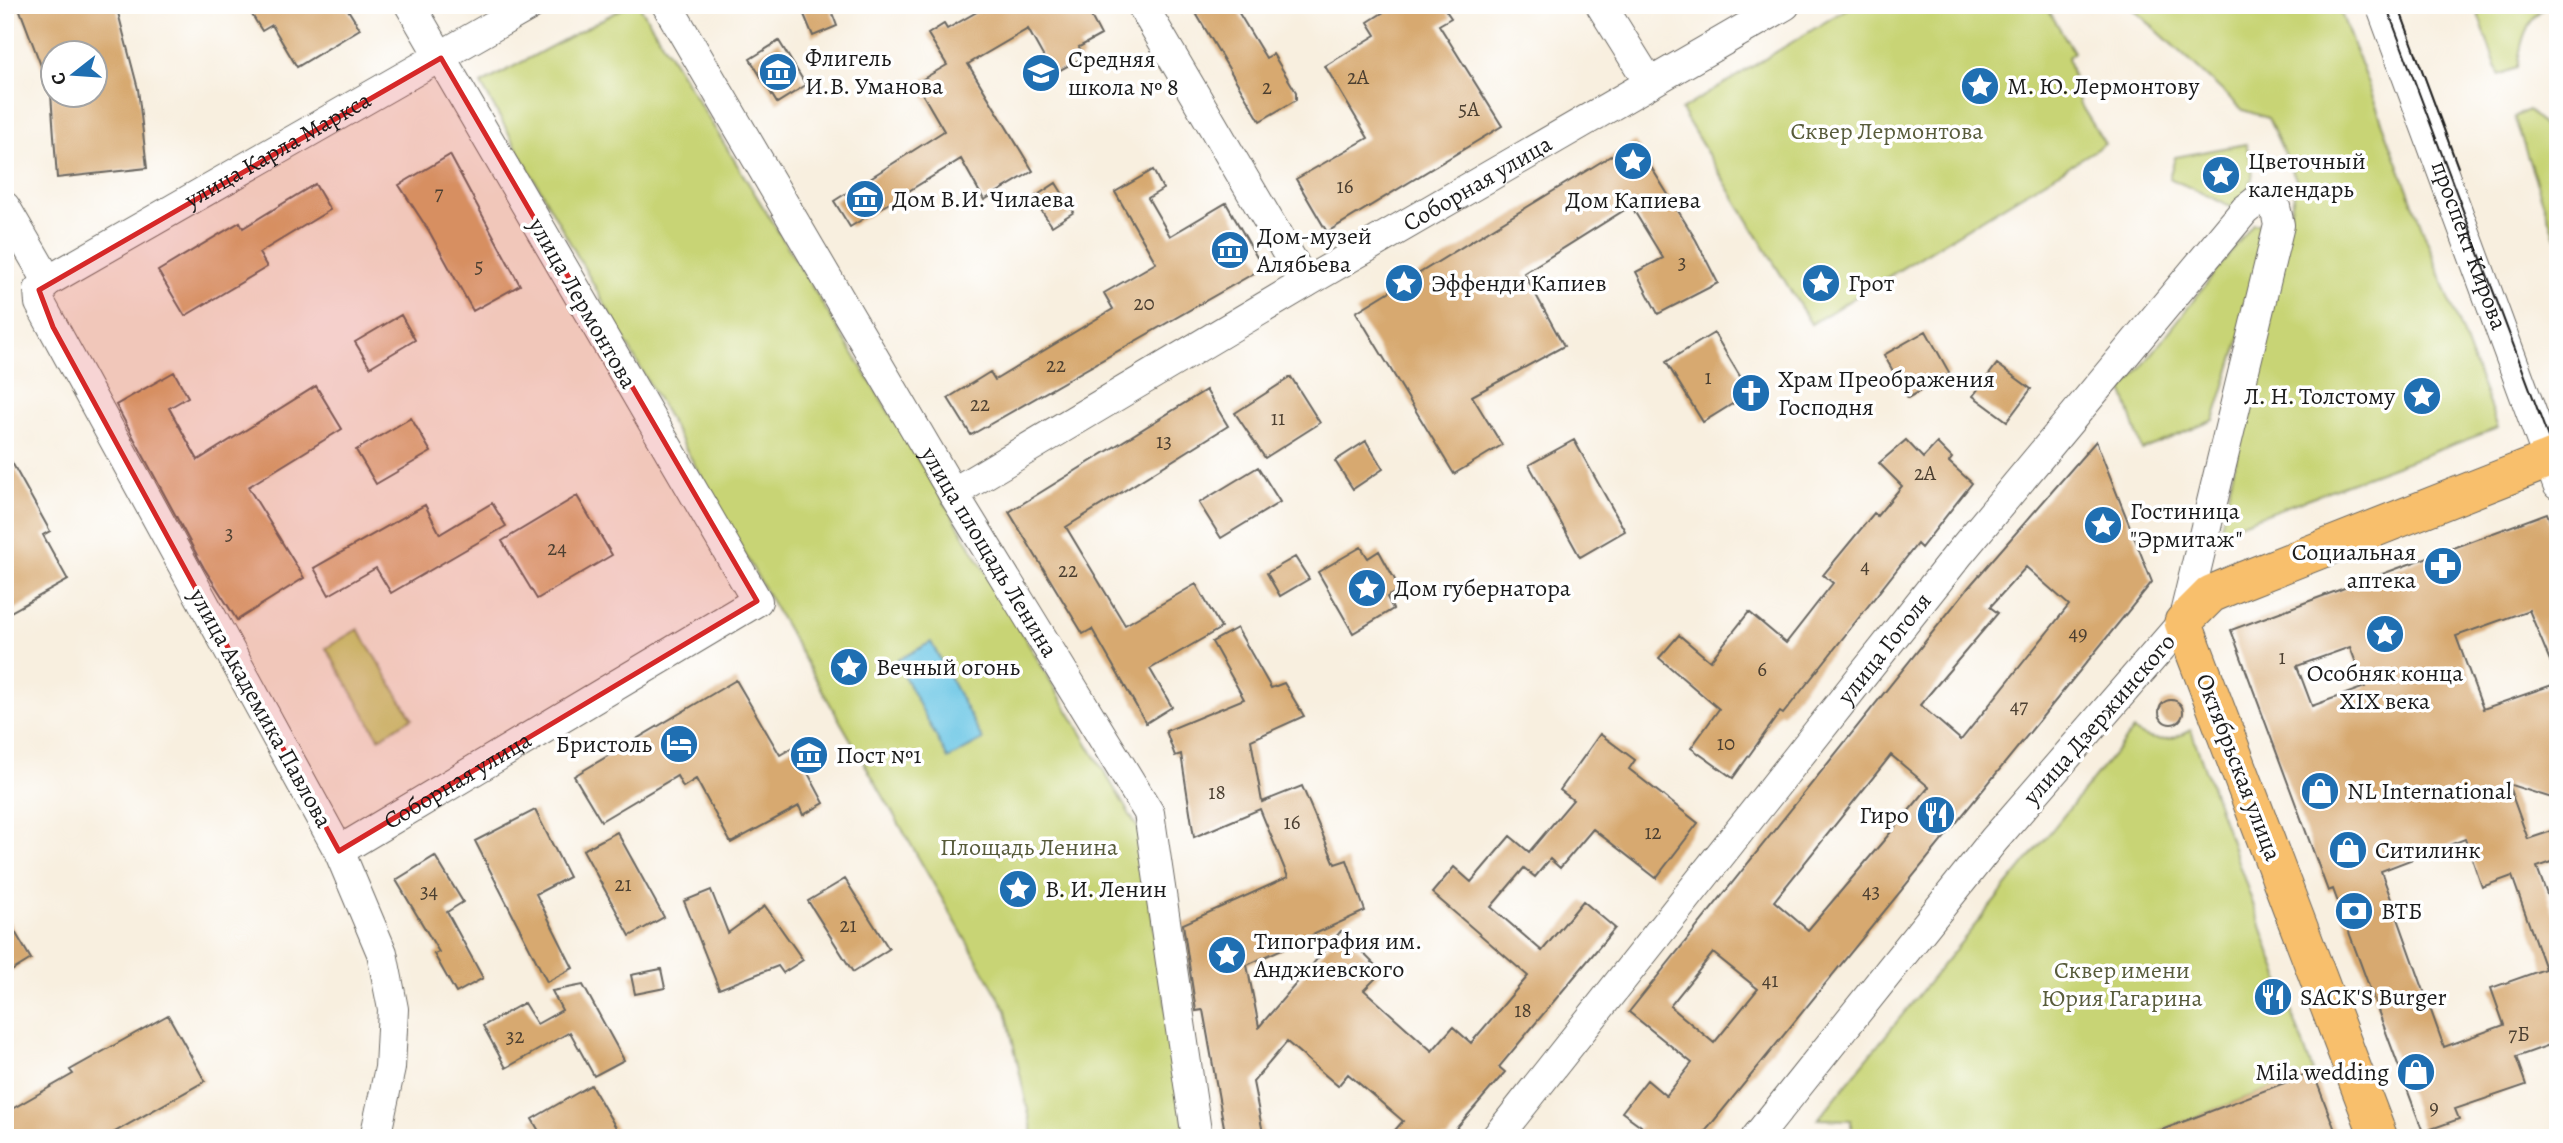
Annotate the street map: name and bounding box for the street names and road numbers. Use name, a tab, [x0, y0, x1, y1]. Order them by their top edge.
street label: улица Карла Маркса	[178, 84, 376, 216]
street label: Соборная улица	[1397, 128, 1558, 239]
street label: проспект Кирова	[2424, 156, 2515, 334]
street label: улица Лермонтова	[521, 211, 645, 394]
street label: улица площадь Ленина	[913, 440, 1066, 663]
street label: улица Академика Павлова	[181, 582, 340, 833]
street label: улица Гоголя	[1829, 586, 1938, 711]
street label: улица Дзержинского	[2015, 626, 2182, 812]
street label: Октябрьская улица	[2189, 669, 2289, 865]
street label: Соборная улица	[378, 724, 537, 837]

